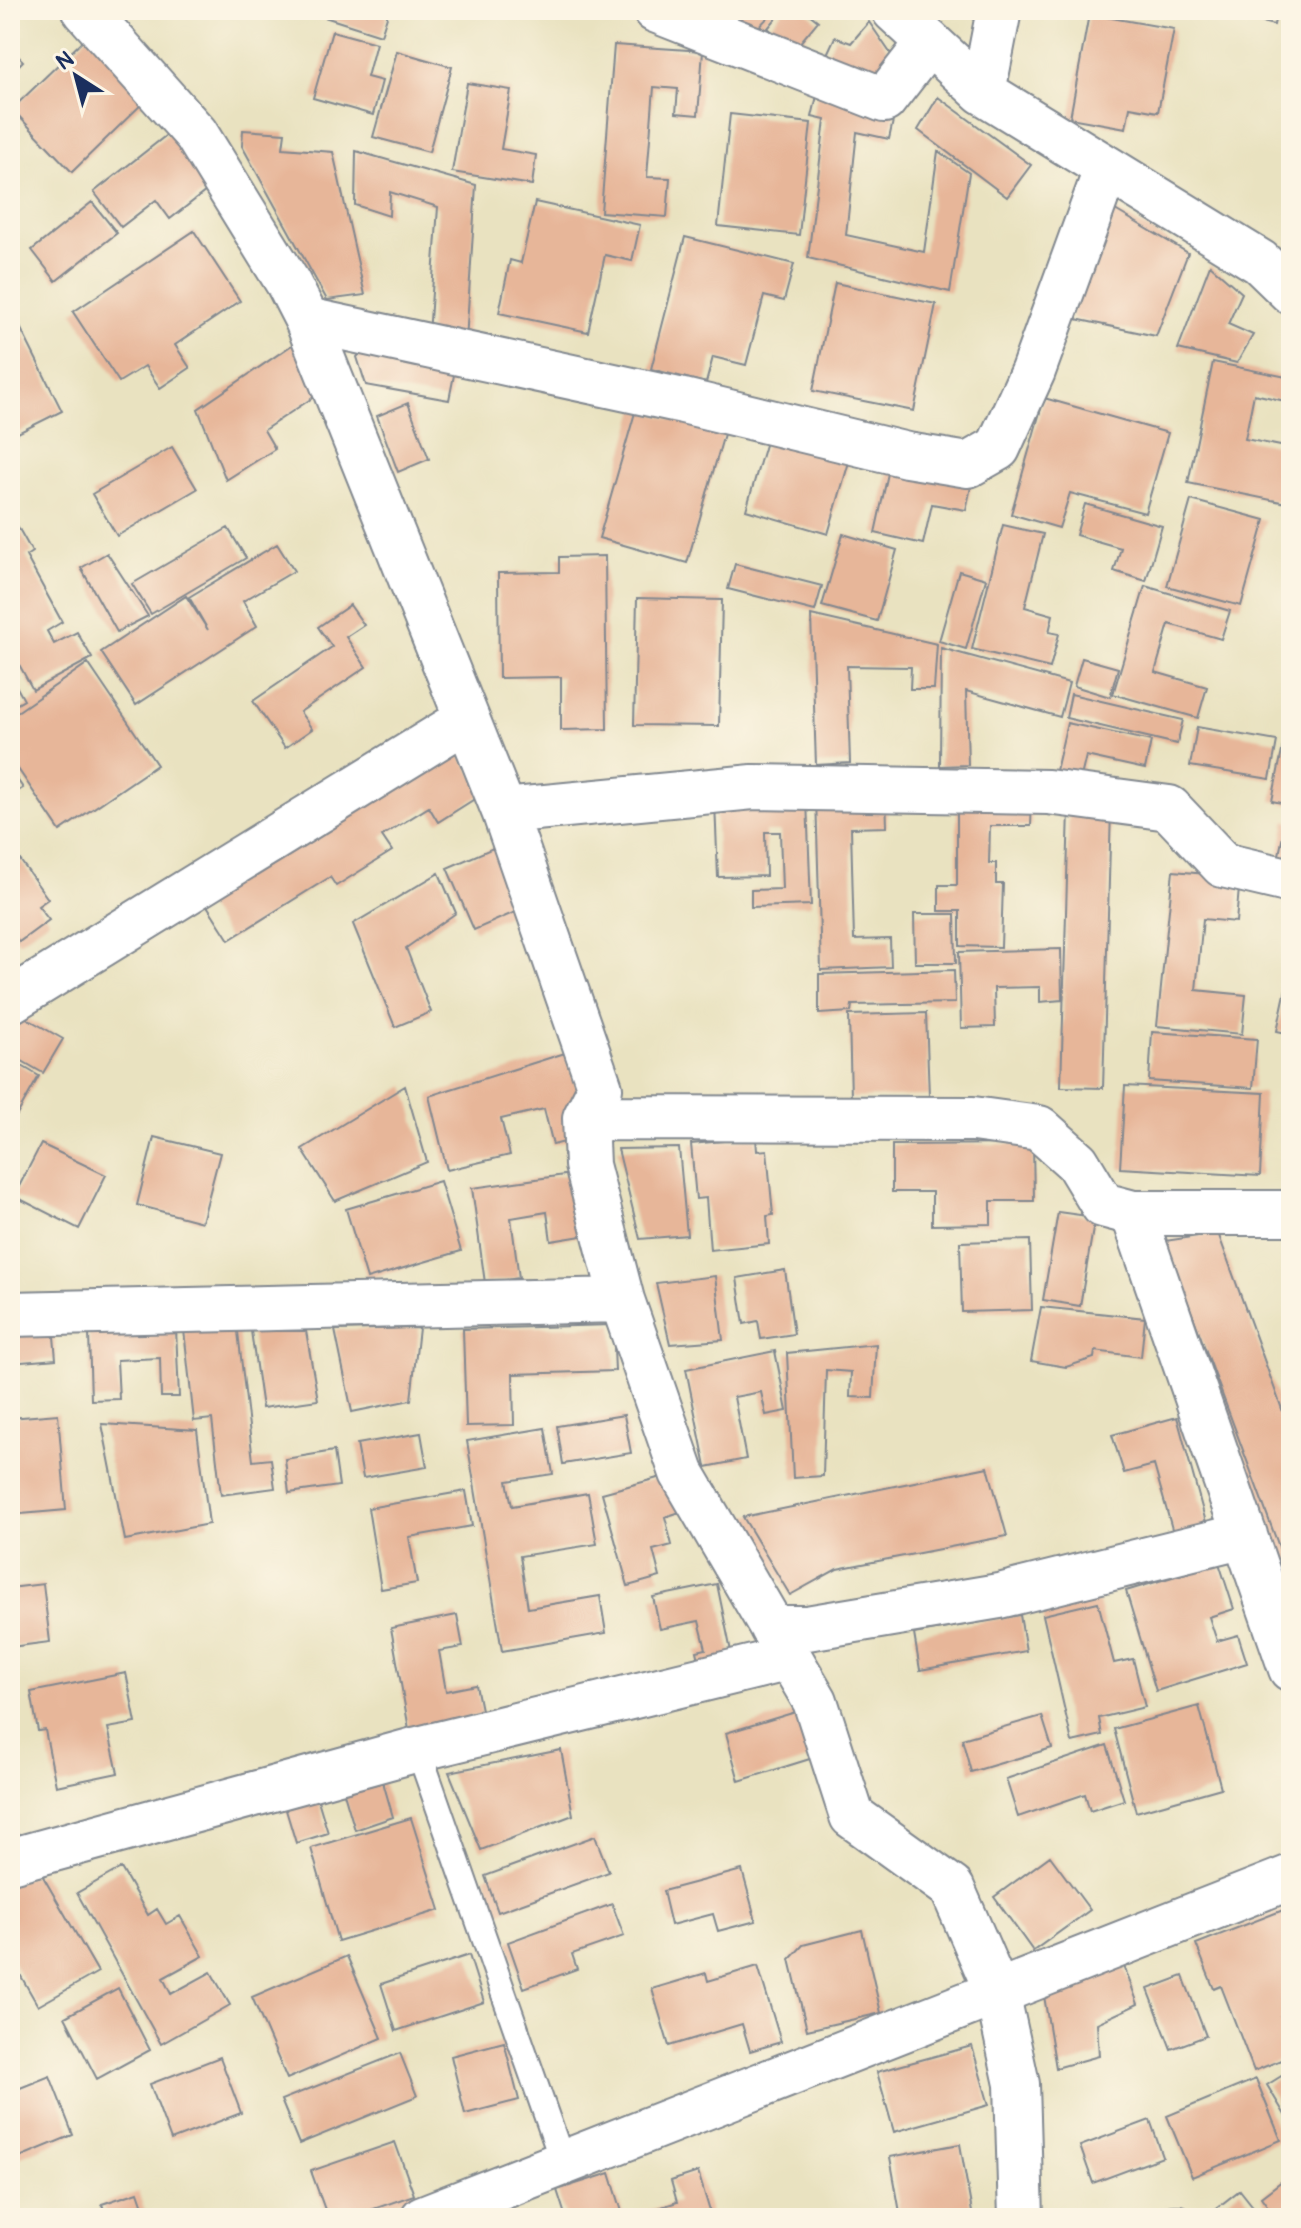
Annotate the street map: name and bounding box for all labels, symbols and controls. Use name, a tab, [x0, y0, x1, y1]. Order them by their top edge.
north arrow	[36, 36, 116, 116]
text: N	[51, 45, 79, 76]

